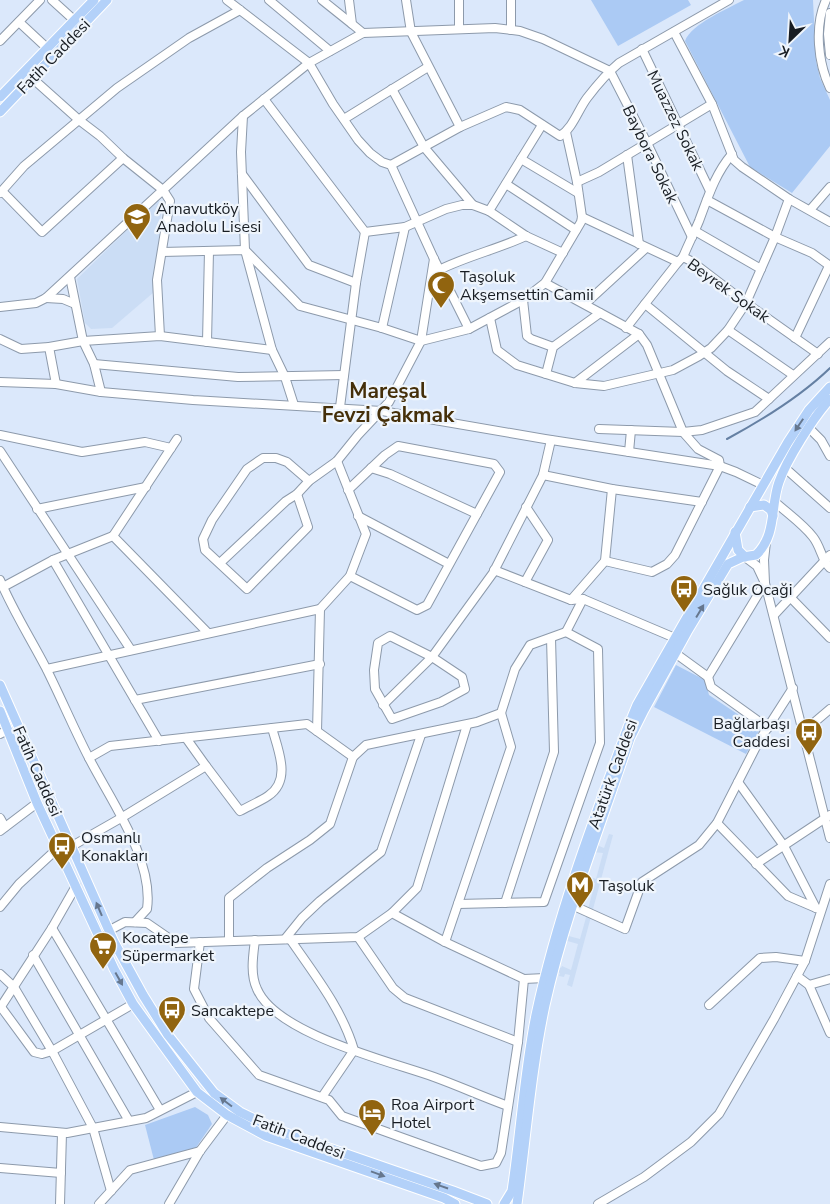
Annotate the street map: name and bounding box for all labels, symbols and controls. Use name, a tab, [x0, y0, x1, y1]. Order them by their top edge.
street label: Fatih Caddesi	[12, 14, 95, 99]
north arrow	[765, 15, 815, 65]
text: K	[776, 40, 793, 62]
street label: Muazzez Sokak	[641, 67, 709, 175]
street label: Baybora Sokak	[617, 102, 684, 208]
place label: Arnavutköy Anadolu Lisesi	[156, 198, 261, 238]
school or university icon: Arnavutköy Anadolu Lisesi	[122, 202, 152, 241]
street label: Beyrek Sokak	[683, 253, 775, 329]
place label: Taşoluk Akşemsettin Camii	[460, 266, 594, 306]
mosque icon: Taşoluk Akşemsettin Camii	[426, 270, 456, 309]
district label: Mareşal Fevzi Çakmak	[322, 377, 455, 429]
one-way arrow	[794, 418, 804, 432]
bus stop icon: Sağlık Ocaği	[669, 574, 699, 613]
place label: Sağlık Ocaği	[703, 579, 792, 601]
one-way arrow	[695, 604, 704, 618]
place label: Bağlarbaşı Caddesi	[713, 713, 790, 753]
street label: Atatürk Caddesi	[583, 716, 643, 832]
bus stop icon: Bağlarbaşı Caddesi	[794, 717, 824, 756]
street label: Fatih Caddesi	[7, 723, 67, 820]
place label: Osmanlı Konakları	[81, 827, 148, 867]
bus stop icon: Osmanlı Konakları	[47, 831, 77, 870]
metro station icon: Taşoluk	[565, 870, 595, 909]
place label: Taşoluk	[599, 875, 655, 897]
one-way arrow	[94, 902, 102, 916]
place label: Kocatepe Süpermarket	[122, 927, 215, 967]
supermarket icon: Kocatepe Süpermarket	[88, 931, 118, 970]
one-way arrow	[115, 972, 124, 986]
bus stop icon: Sancaktepe	[157, 995, 187, 1034]
place label: Sancaktepe	[191, 1000, 274, 1022]
place label: Roa Airport Hotel	[391, 1094, 474, 1134]
one-way arrow	[219, 1097, 232, 1107]
hotel icon: Roa Airport Hotel	[357, 1098, 387, 1137]
street label: Fatih Caddesi	[249, 1109, 348, 1165]
one-way arrow	[371, 1170, 386, 1178]
one-way arrow	[433, 1182, 448, 1190]

